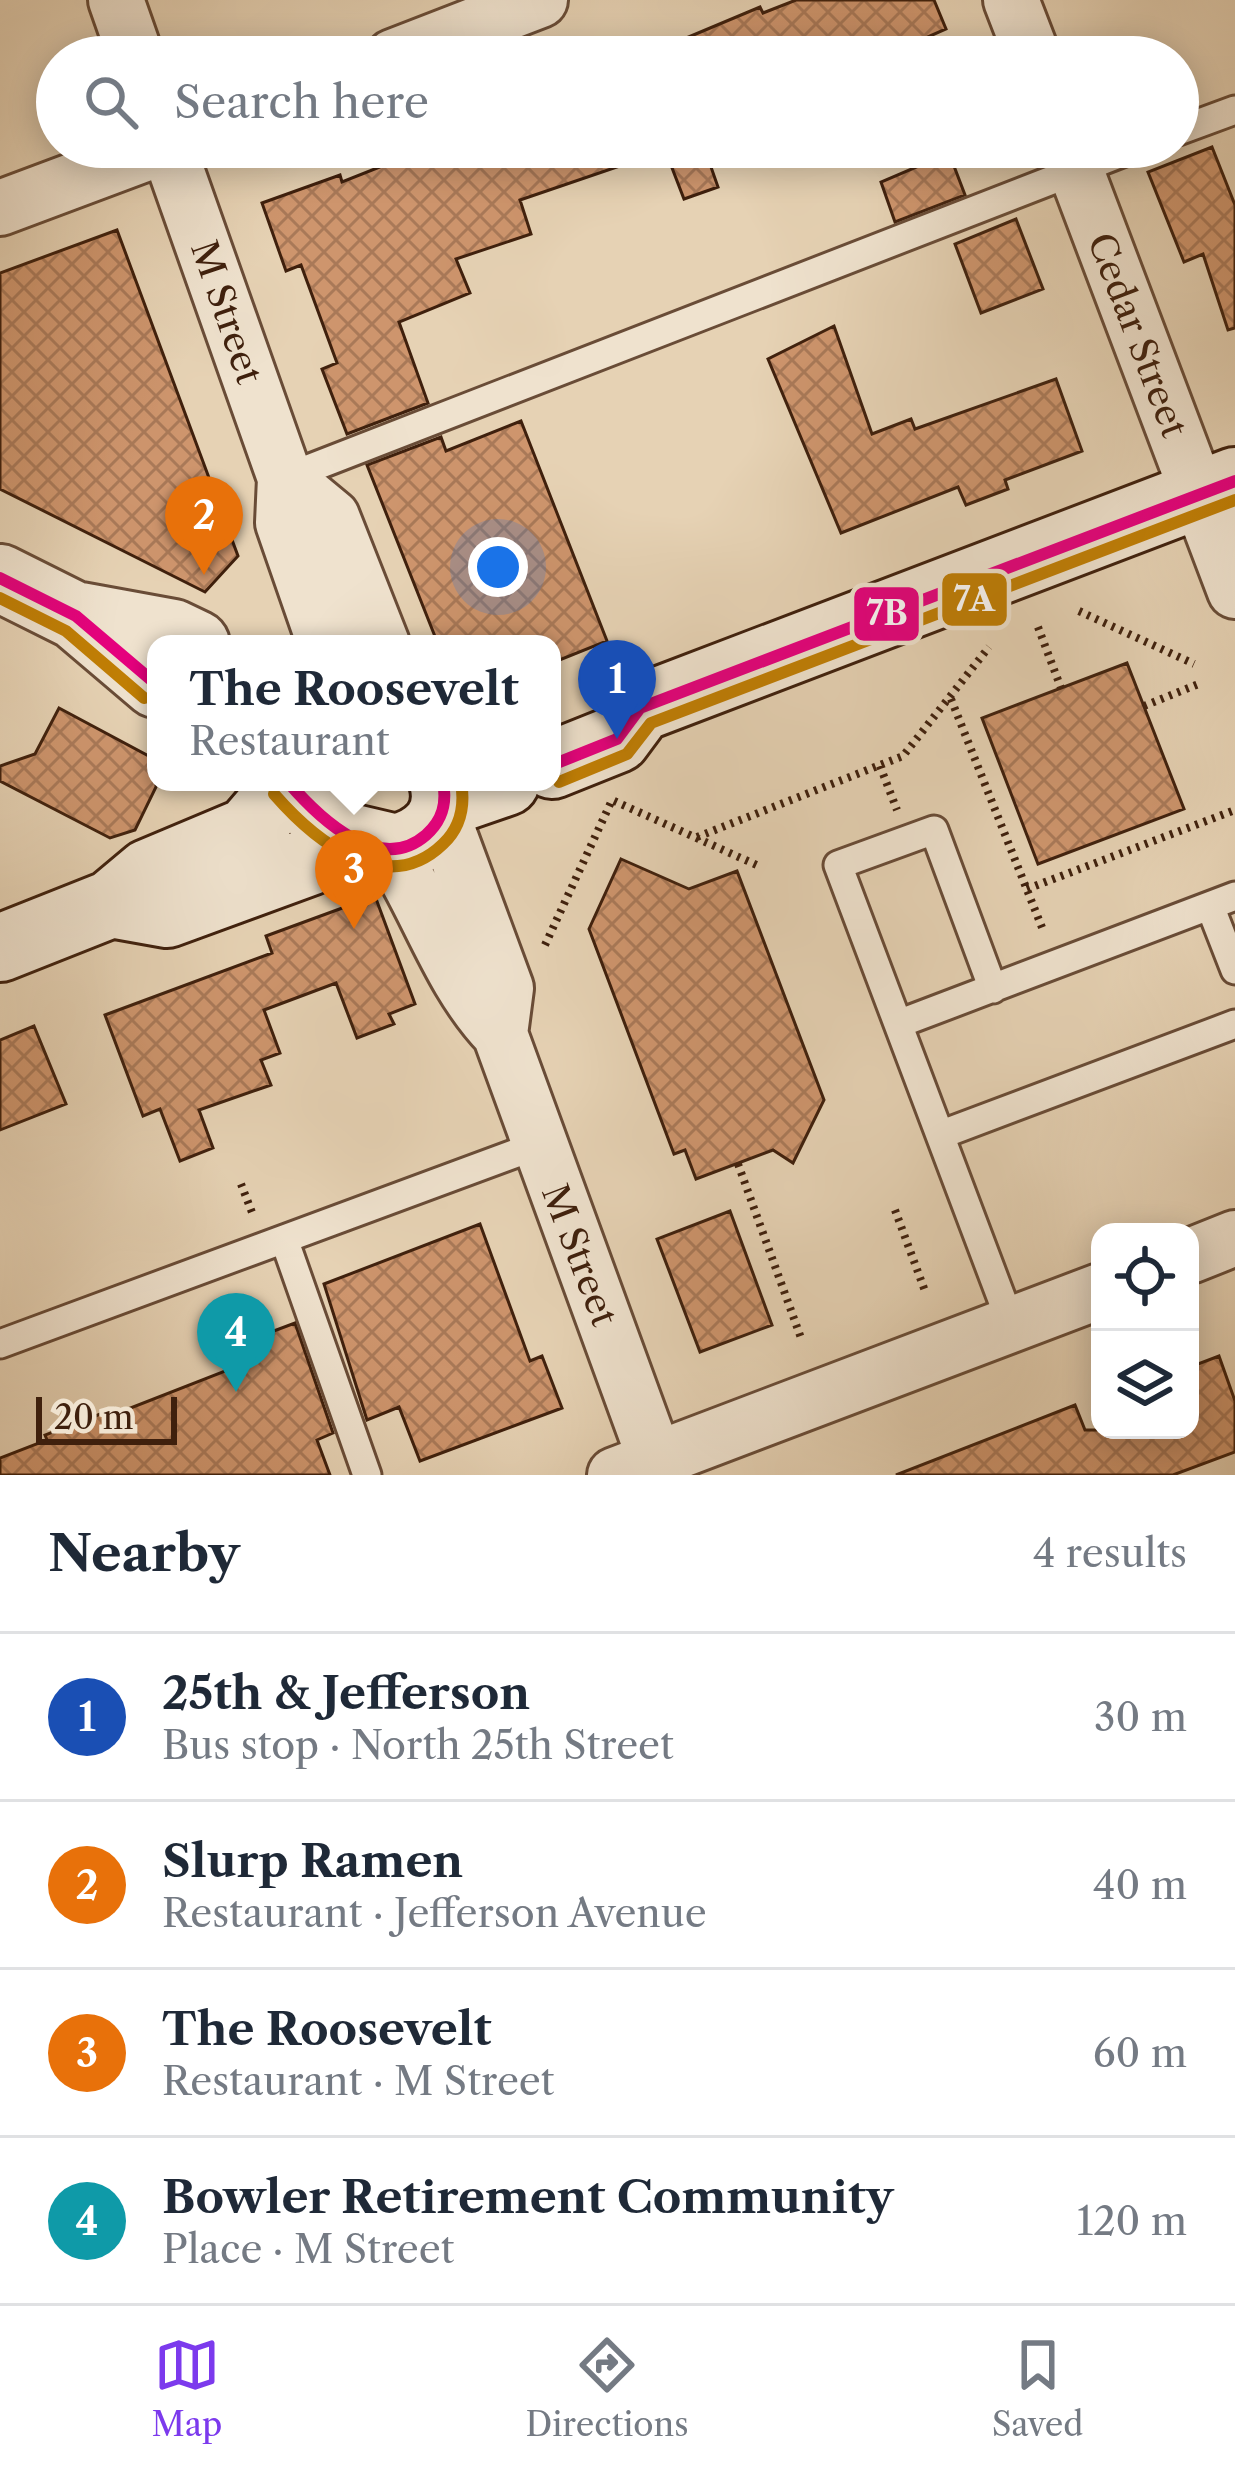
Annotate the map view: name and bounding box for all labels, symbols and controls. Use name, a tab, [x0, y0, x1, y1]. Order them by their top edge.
search box	[36, 36, 1199, 168]
icon: search	[78, 69, 144, 135]
text: Search here	[174, 74, 429, 130]
street label: Cedar Street	[1079, 227, 1197, 443]
street label: M Street	[182, 235, 272, 389]
pin: 2	[165, 476, 243, 575]
your location	[468, 537, 528, 597]
line badge: 7A	[940, 571, 1009, 628]
text: 7A	[953, 579, 996, 620]
line badge: 7B	[852, 585, 921, 643]
text: 7B	[866, 593, 908, 634]
popup	[147, 635, 561, 791]
pin: 1	[578, 640, 656, 739]
text: The Roosevelt	[189, 661, 519, 717]
text: Restaurant	[189, 717, 390, 765]
pin: 3	[315, 830, 393, 929]
street label: M Street	[533, 1178, 627, 1332]
map controls	[1091, 1223, 1199, 1439]
button: locate	[1091, 1223, 1199, 1331]
pin: 4	[197, 1293, 275, 1392]
button: layers	[1091, 1331, 1199, 1439]
scale bar	[36, 1391, 177, 1444]
text: 20 m	[54, 1397, 133, 1438]
text: Nearby	[48, 1522, 240, 1584]
text: 4 results	[1033, 1529, 1187, 1577]
text: 25th & Jefferson	[162, 1665, 530, 1721]
text: 1	[78, 1693, 96, 1741]
text: 30 m	[1094, 1693, 1187, 1741]
text: Bus stop · North 25th Street	[162, 1721, 674, 1769]
text: Slurp Ramen	[162, 1833, 463, 1889]
text: 2	[75, 1861, 99, 1909]
text: 40 m	[1093, 1861, 1187, 1909]
text: Restaurant · Jefferson Avenue	[162, 1889, 707, 1937]
text: The Roosevelt	[162, 2001, 491, 2057]
text: 3	[76, 2029, 98, 2077]
text: 60 m	[1093, 2029, 1187, 2077]
text: Restaurant · M Street	[162, 2057, 554, 2105]
text: Bowler Retirement Community	[162, 2169, 893, 2225]
text: 4	[75, 2197, 99, 2245]
text: 120 m	[1077, 2197, 1187, 2245]
text: Place · M Street	[162, 2225, 454, 2273]
tab: Map	[152, 2332, 222, 2445]
tab: Directions	[526, 2332, 689, 2445]
tab: Saved	[992, 2332, 1083, 2445]

